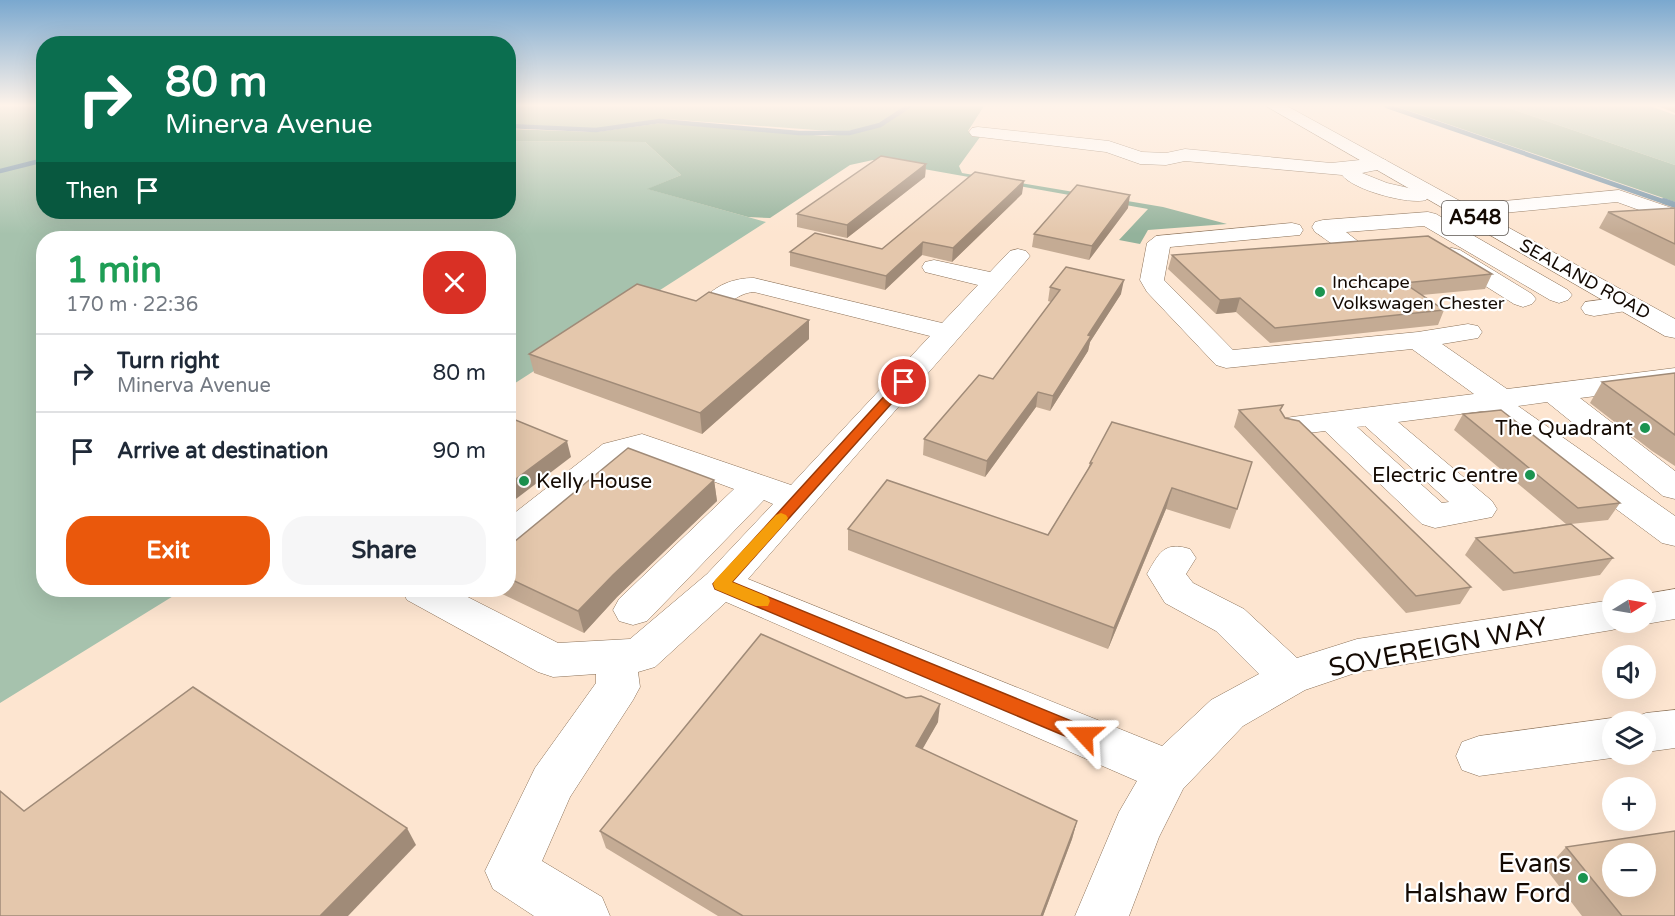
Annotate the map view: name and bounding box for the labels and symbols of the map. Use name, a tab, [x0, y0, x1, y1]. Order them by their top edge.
road number: A548	[1442, 201, 1508, 235]
street label: SEALAND ROAD	[1516, 234, 1654, 324]
place label: Inchcape Volkswagen Chester	[1332, 271, 1505, 314]
marker: Inchcape Volkswagen Chester	[1313, 285, 1327, 299]
pin	[878, 356, 929, 407]
place label: The Quadrant	[1495, 416, 1633, 441]
marker: The Quadrant	[1638, 421, 1652, 435]
place label: Electric Centre	[1372, 463, 1518, 488]
marker: Electric Centre	[1523, 468, 1537, 482]
place label: Kelly House	[536, 469, 652, 494]
marker: Kelly House	[517, 474, 531, 488]
north arrow	[1602, 579, 1656, 633]
street label: SOVEREIGN WAY	[1326, 611, 1550, 683]
position arrow	[1052, 703, 1116, 767]
place label: Evans Halshaw Ford	[1404, 848, 1571, 909]
marker: Evans Halshaw Ford	[1576, 871, 1590, 885]

